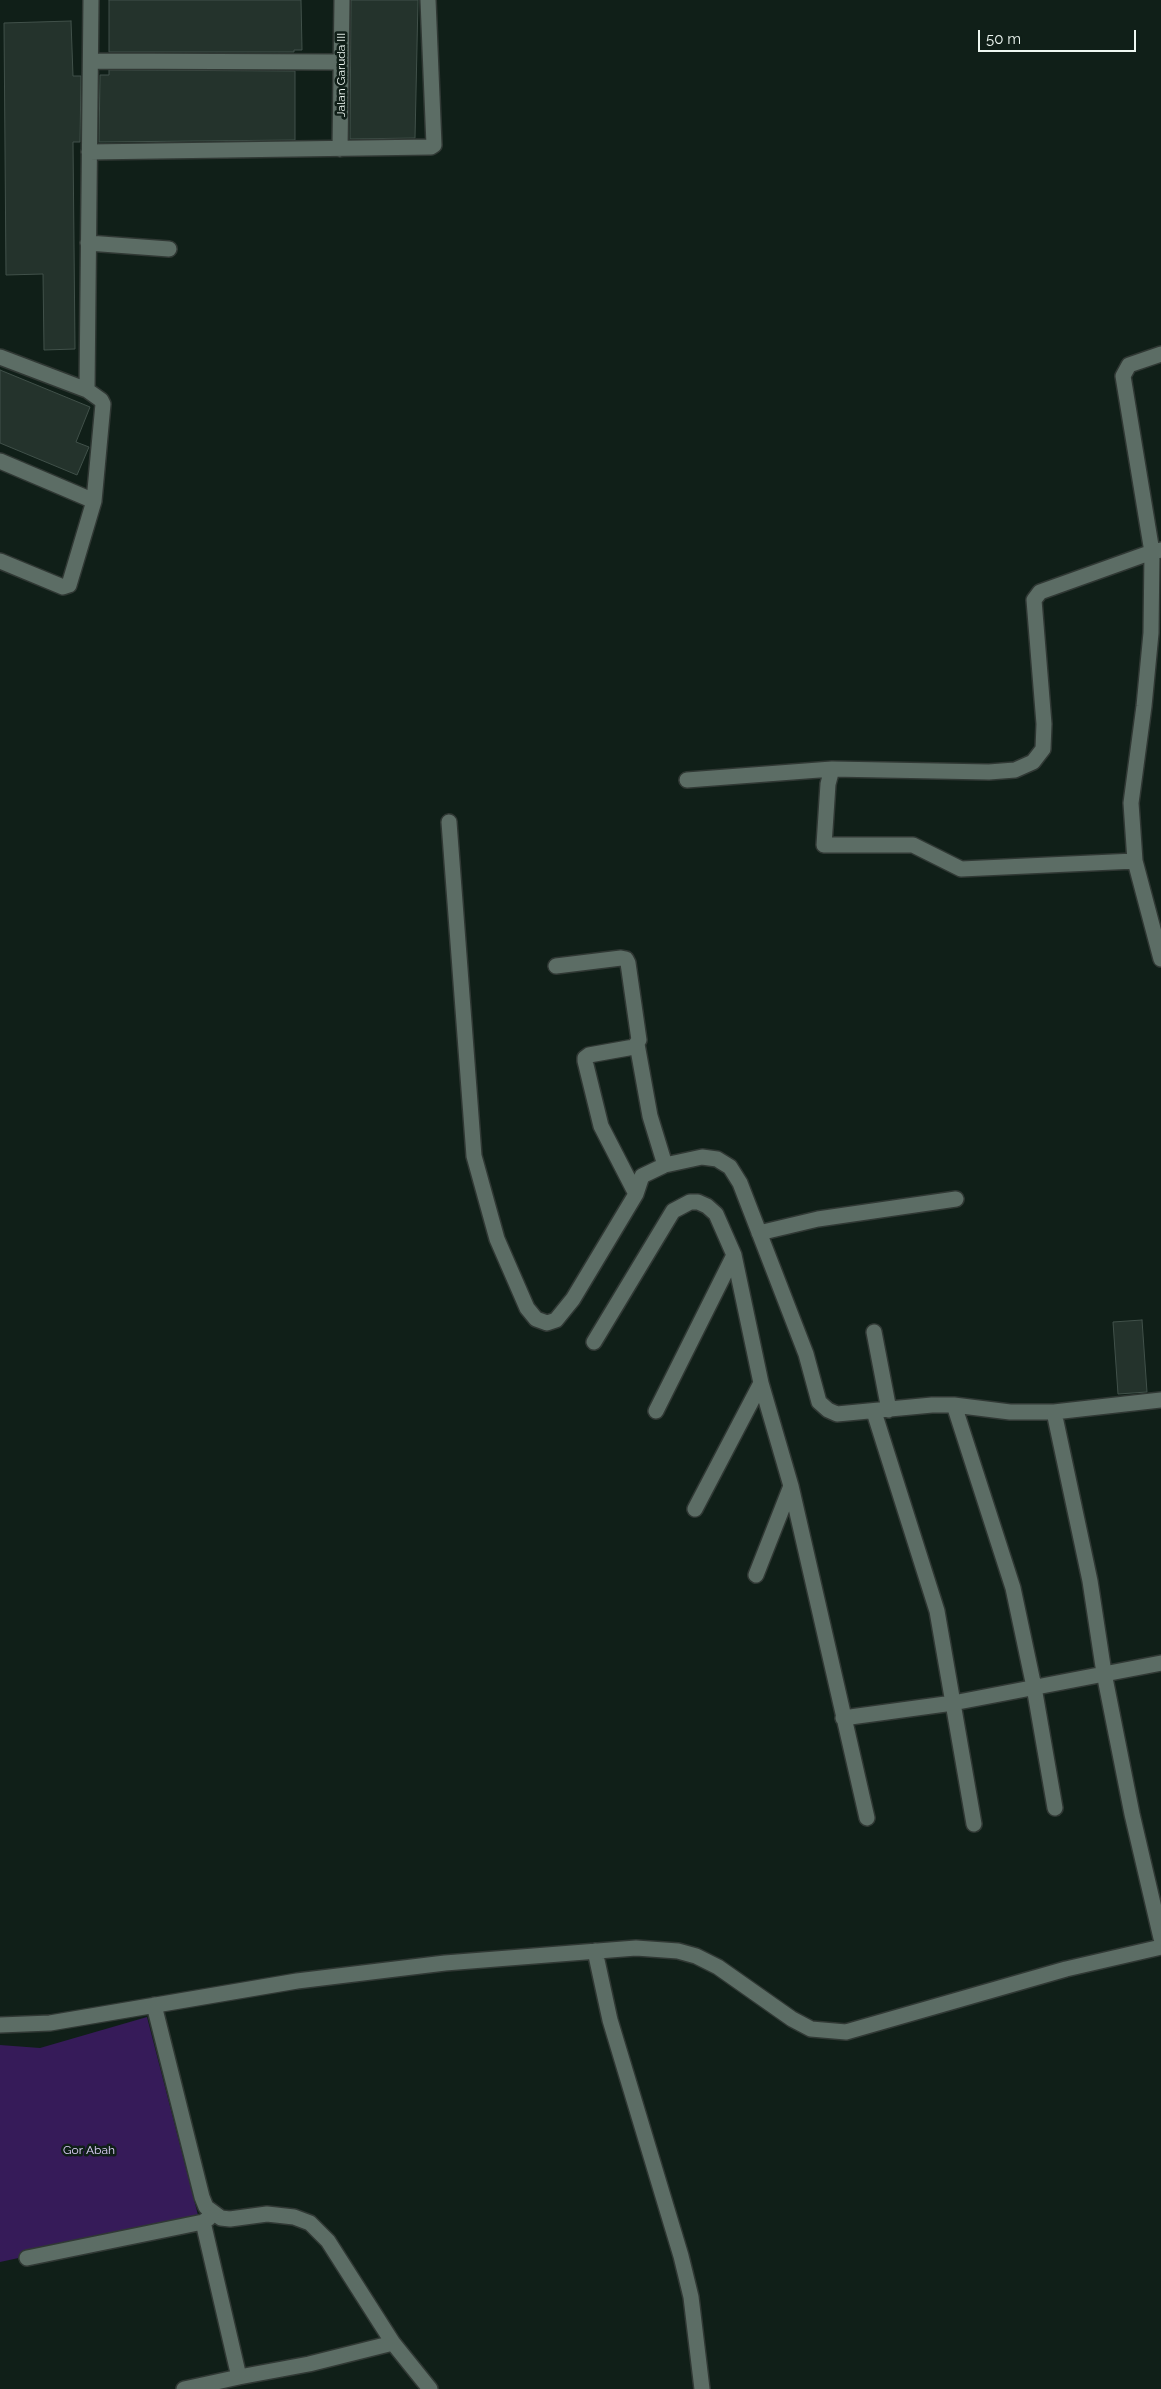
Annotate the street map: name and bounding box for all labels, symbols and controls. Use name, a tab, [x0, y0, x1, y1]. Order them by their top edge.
scale bar	[981, 20, 1138, 52]
text: 50 m	[986, 30, 1021, 48]
street label: Jalan Garuda III	[334, 33, 348, 117]
park label: Gor Abah	[63, 2143, 115, 2157]

